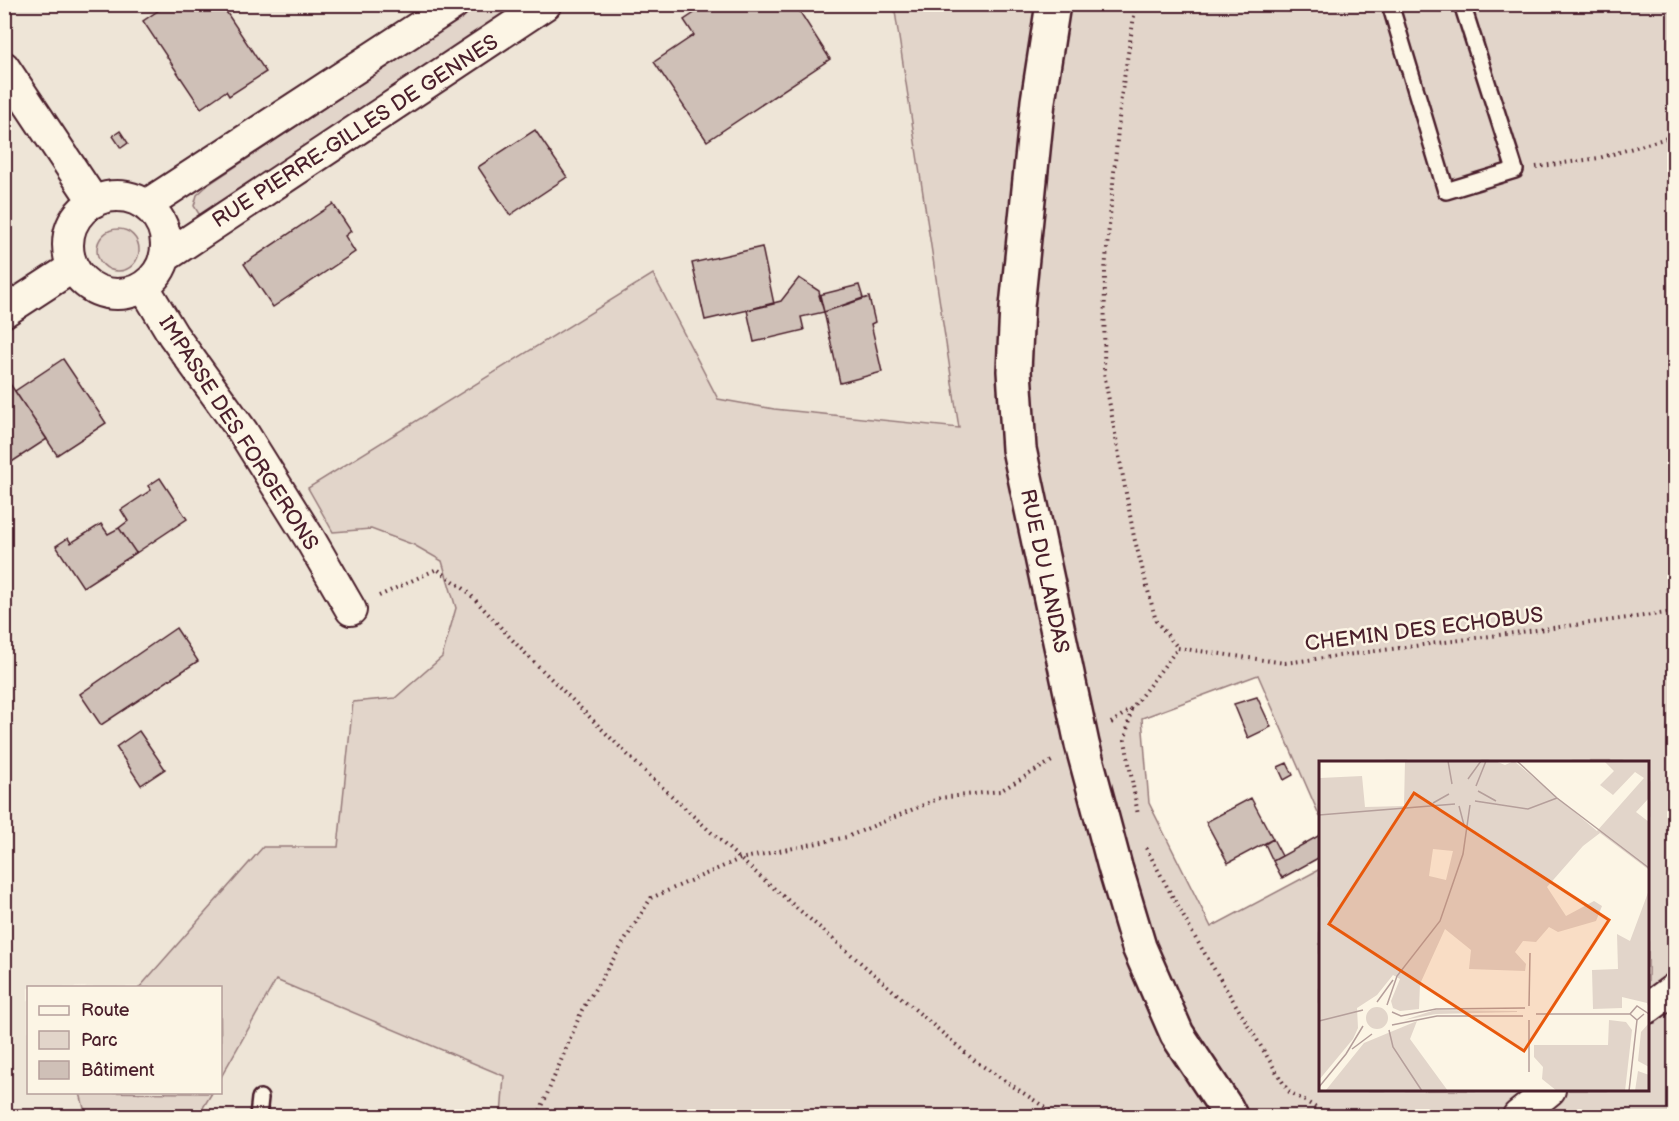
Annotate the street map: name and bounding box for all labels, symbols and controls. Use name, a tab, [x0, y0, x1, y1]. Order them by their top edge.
street label: RUE PIERRE-GILLES DE GENNES	[208, 29, 503, 233]
street label: IMPASSE DES FORGERONS	[153, 311, 324, 555]
street label: RUE DU LANDAS	[1015, 487, 1074, 655]
street label: CHEMIN DES ECHOBUS	[1303, 602, 1545, 657]
inset map	[1319, 761, 1649, 1091]
legend	[27, 986, 222, 1094]
text: Route	[81, 1000, 130, 1021]
text: Parc	[81, 1030, 118, 1051]
text: Bâtiment	[81, 1060, 155, 1081]

